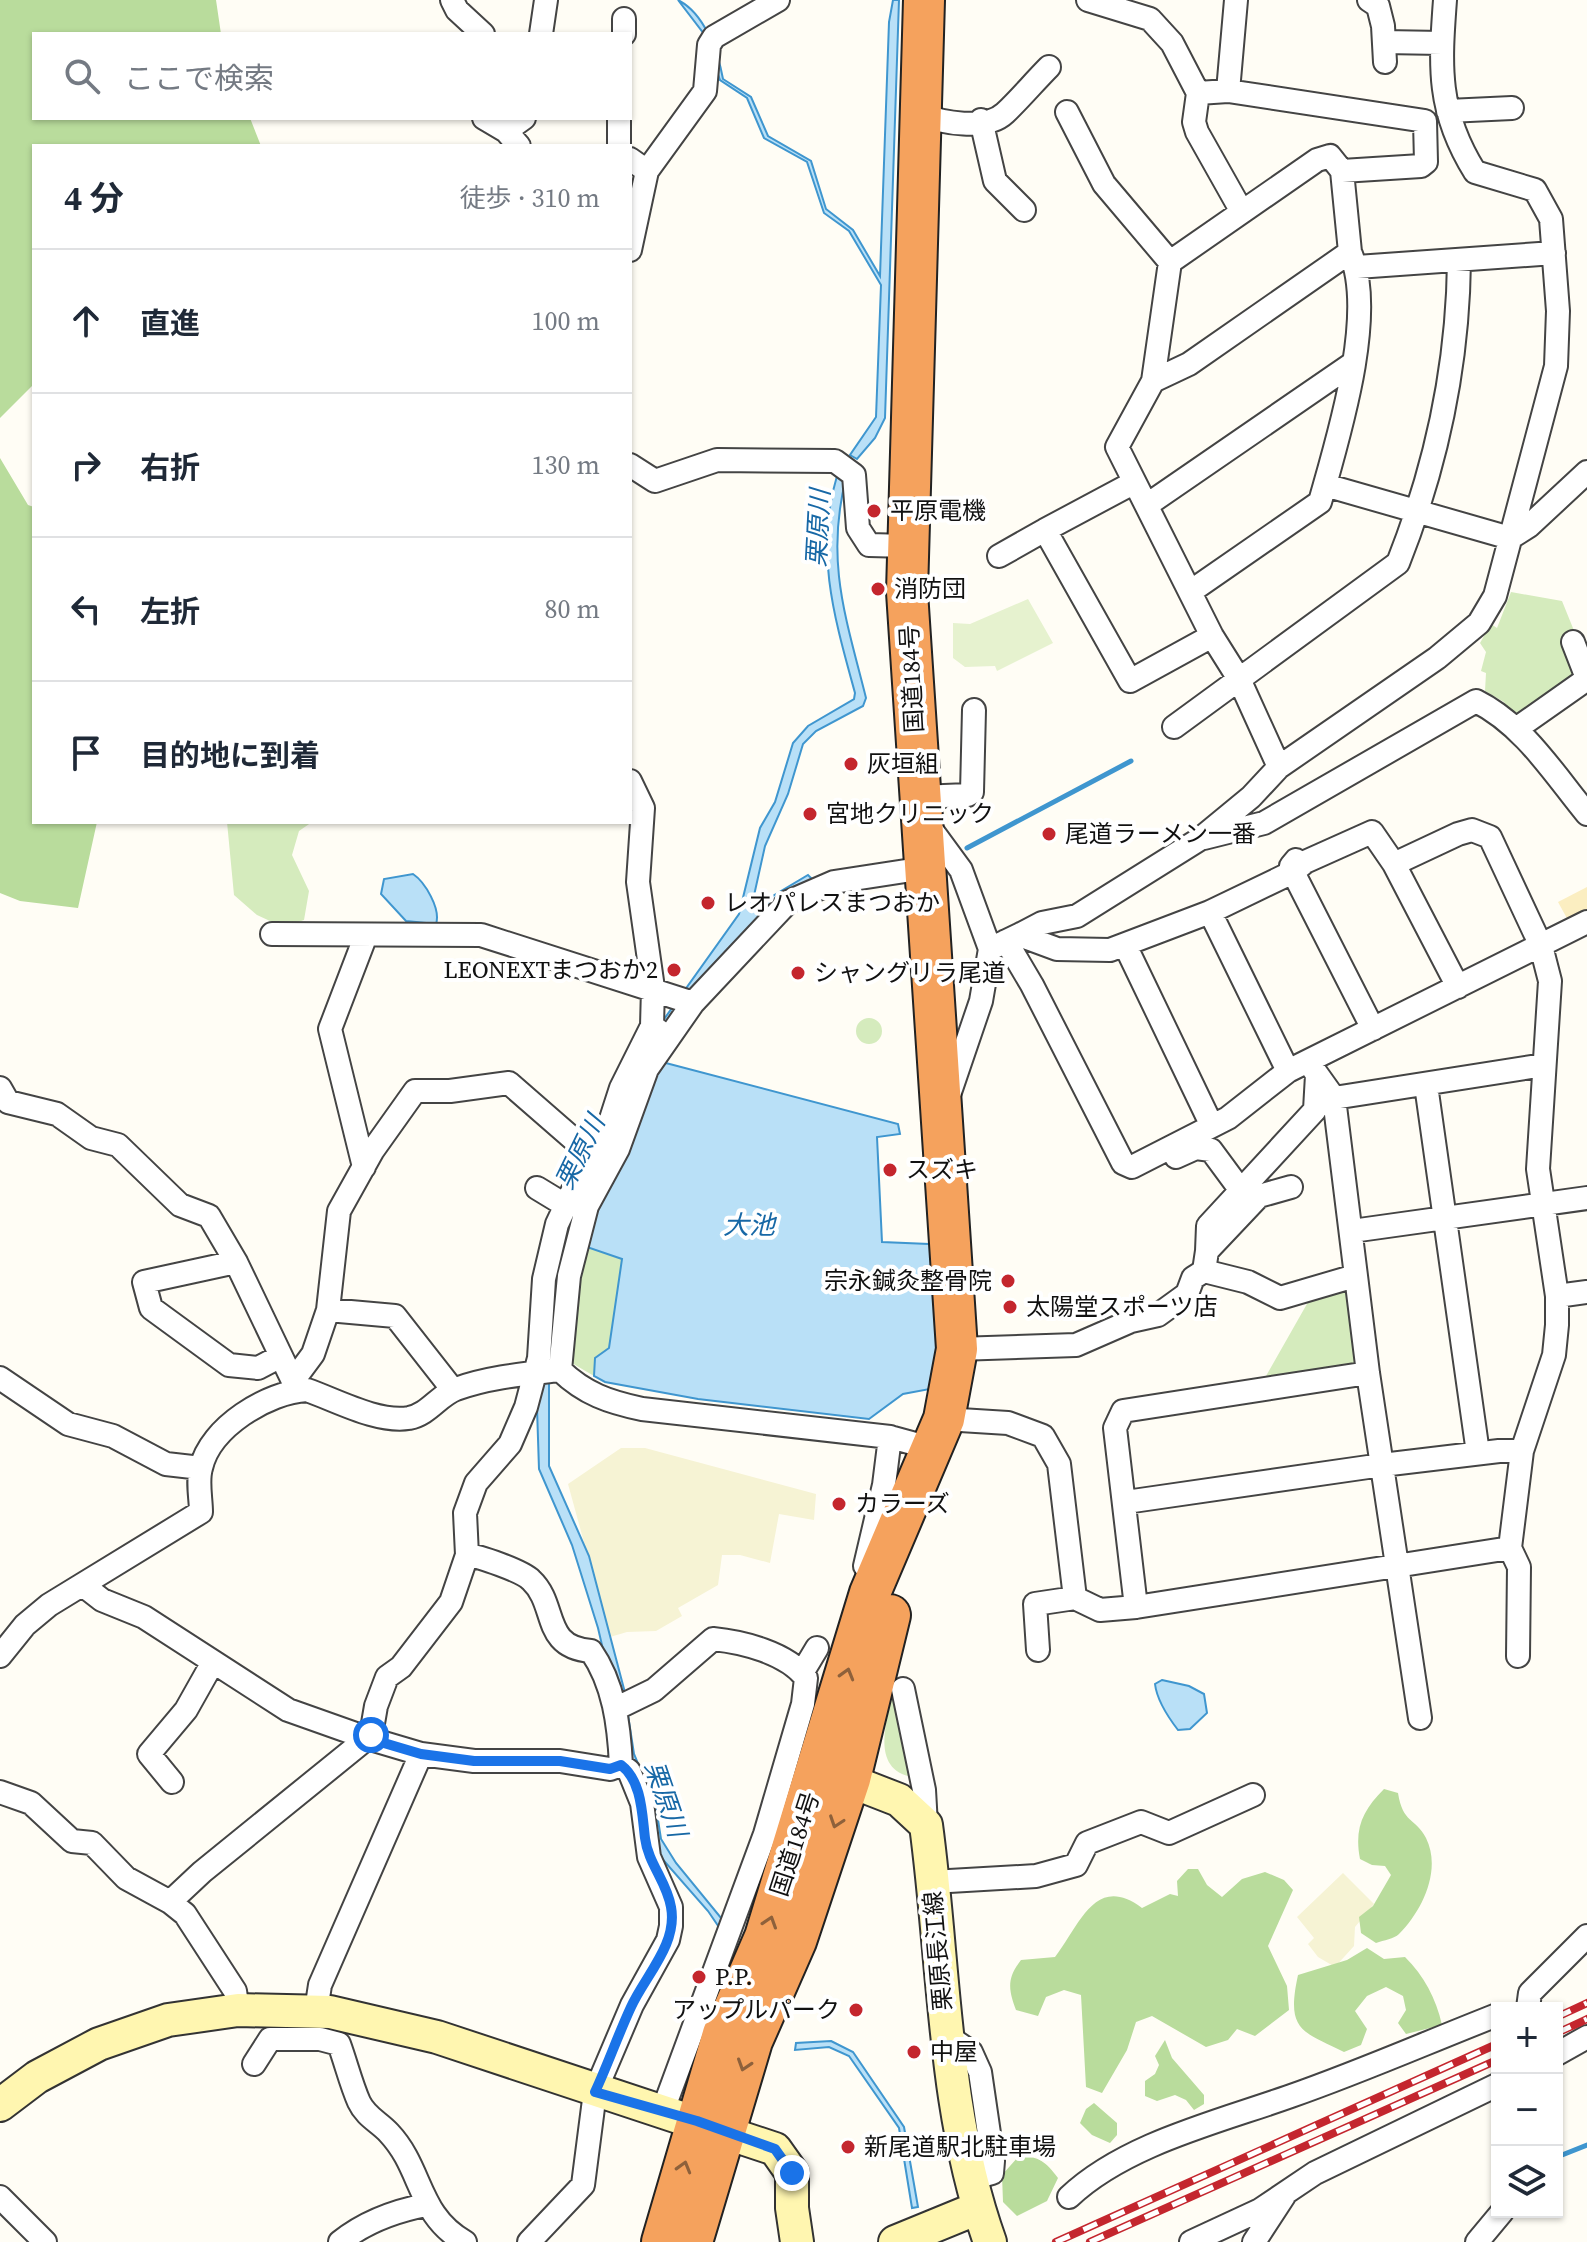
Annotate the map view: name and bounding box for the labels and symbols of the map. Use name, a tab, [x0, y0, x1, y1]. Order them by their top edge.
water label: 栗原川	[798, 485, 838, 568]
place label: 平原電機	[890, 494, 986, 527]
marker: 平原電機	[865, 502, 883, 520]
place label: 消防団	[894, 572, 966, 605]
marker: 消防団	[869, 580, 887, 598]
street label: 国道184号	[892, 624, 931, 734]
place label: 灰垣組	[867, 747, 939, 780]
marker: 灰垣組	[842, 755, 860, 773]
place label: 宮地クリニック	[826, 797, 994, 830]
marker: 宮地クリニック	[801, 805, 819, 823]
place label: 尾道ラーメン一番	[1065, 817, 1256, 850]
marker: 尾道ラーメン一番	[1040, 825, 1058, 843]
place label: レオパレスまつおか	[724, 886, 940, 919]
marker: レオパレスまつおか	[699, 894, 717, 912]
place label: LEONEXTまつおか2	[444, 953, 658, 986]
place label: シャングリラ尾道	[814, 956, 1006, 989]
marker: LEONEXTまつおか2	[665, 961, 683, 979]
marker: シャングリラ尾道	[789, 964, 807, 982]
water label: 栗原川	[547, 1106, 615, 1195]
place label: スズキ	[906, 1153, 978, 1186]
marker: スズキ	[881, 1161, 899, 1179]
water label: 大池	[723, 1207, 778, 1243]
place label: 宗永鍼灸整骨院	[824, 1264, 992, 1297]
marker: 宗永鍼灸整骨院	[999, 1272, 1017, 1290]
place label: 太陽堂スポーツ店	[1026, 1290, 1218, 1323]
marker: 太陽堂スポーツ店	[1001, 1298, 1019, 1316]
place label: カラーズ	[855, 1487, 950, 1520]
marker: カラーズ	[830, 1495, 848, 1513]
one-way arrow	[838, 1667, 854, 1681]
route start	[353, 1717, 389, 1753]
water label: 栗原川	[636, 1756, 697, 1845]
street label: 国道184号	[762, 1787, 827, 1900]
one-way arrow	[829, 1814, 845, 1828]
street label: 栗原長江線	[916, 1890, 959, 2012]
one-way arrow	[761, 1916, 777, 1929]
place label: P.P.	[715, 1960, 753, 1993]
marker: P.P.	[690, 1968, 708, 1986]
place label: アップルパーク	[672, 1993, 840, 2026]
marker: アップルパーク	[847, 2001, 865, 2019]
place label: 中屋	[930, 2035, 978, 2068]
marker: 中屋	[905, 2043, 923, 2061]
one-way arrow	[737, 2058, 753, 2071]
place label: 新尾道駅北駐車場	[864, 2130, 1056, 2163]
marker: 新尾道駅北駐車場	[839, 2138, 857, 2156]
route end	[774, 2155, 810, 2191]
one-way arrow	[674, 2161, 691, 2174]

